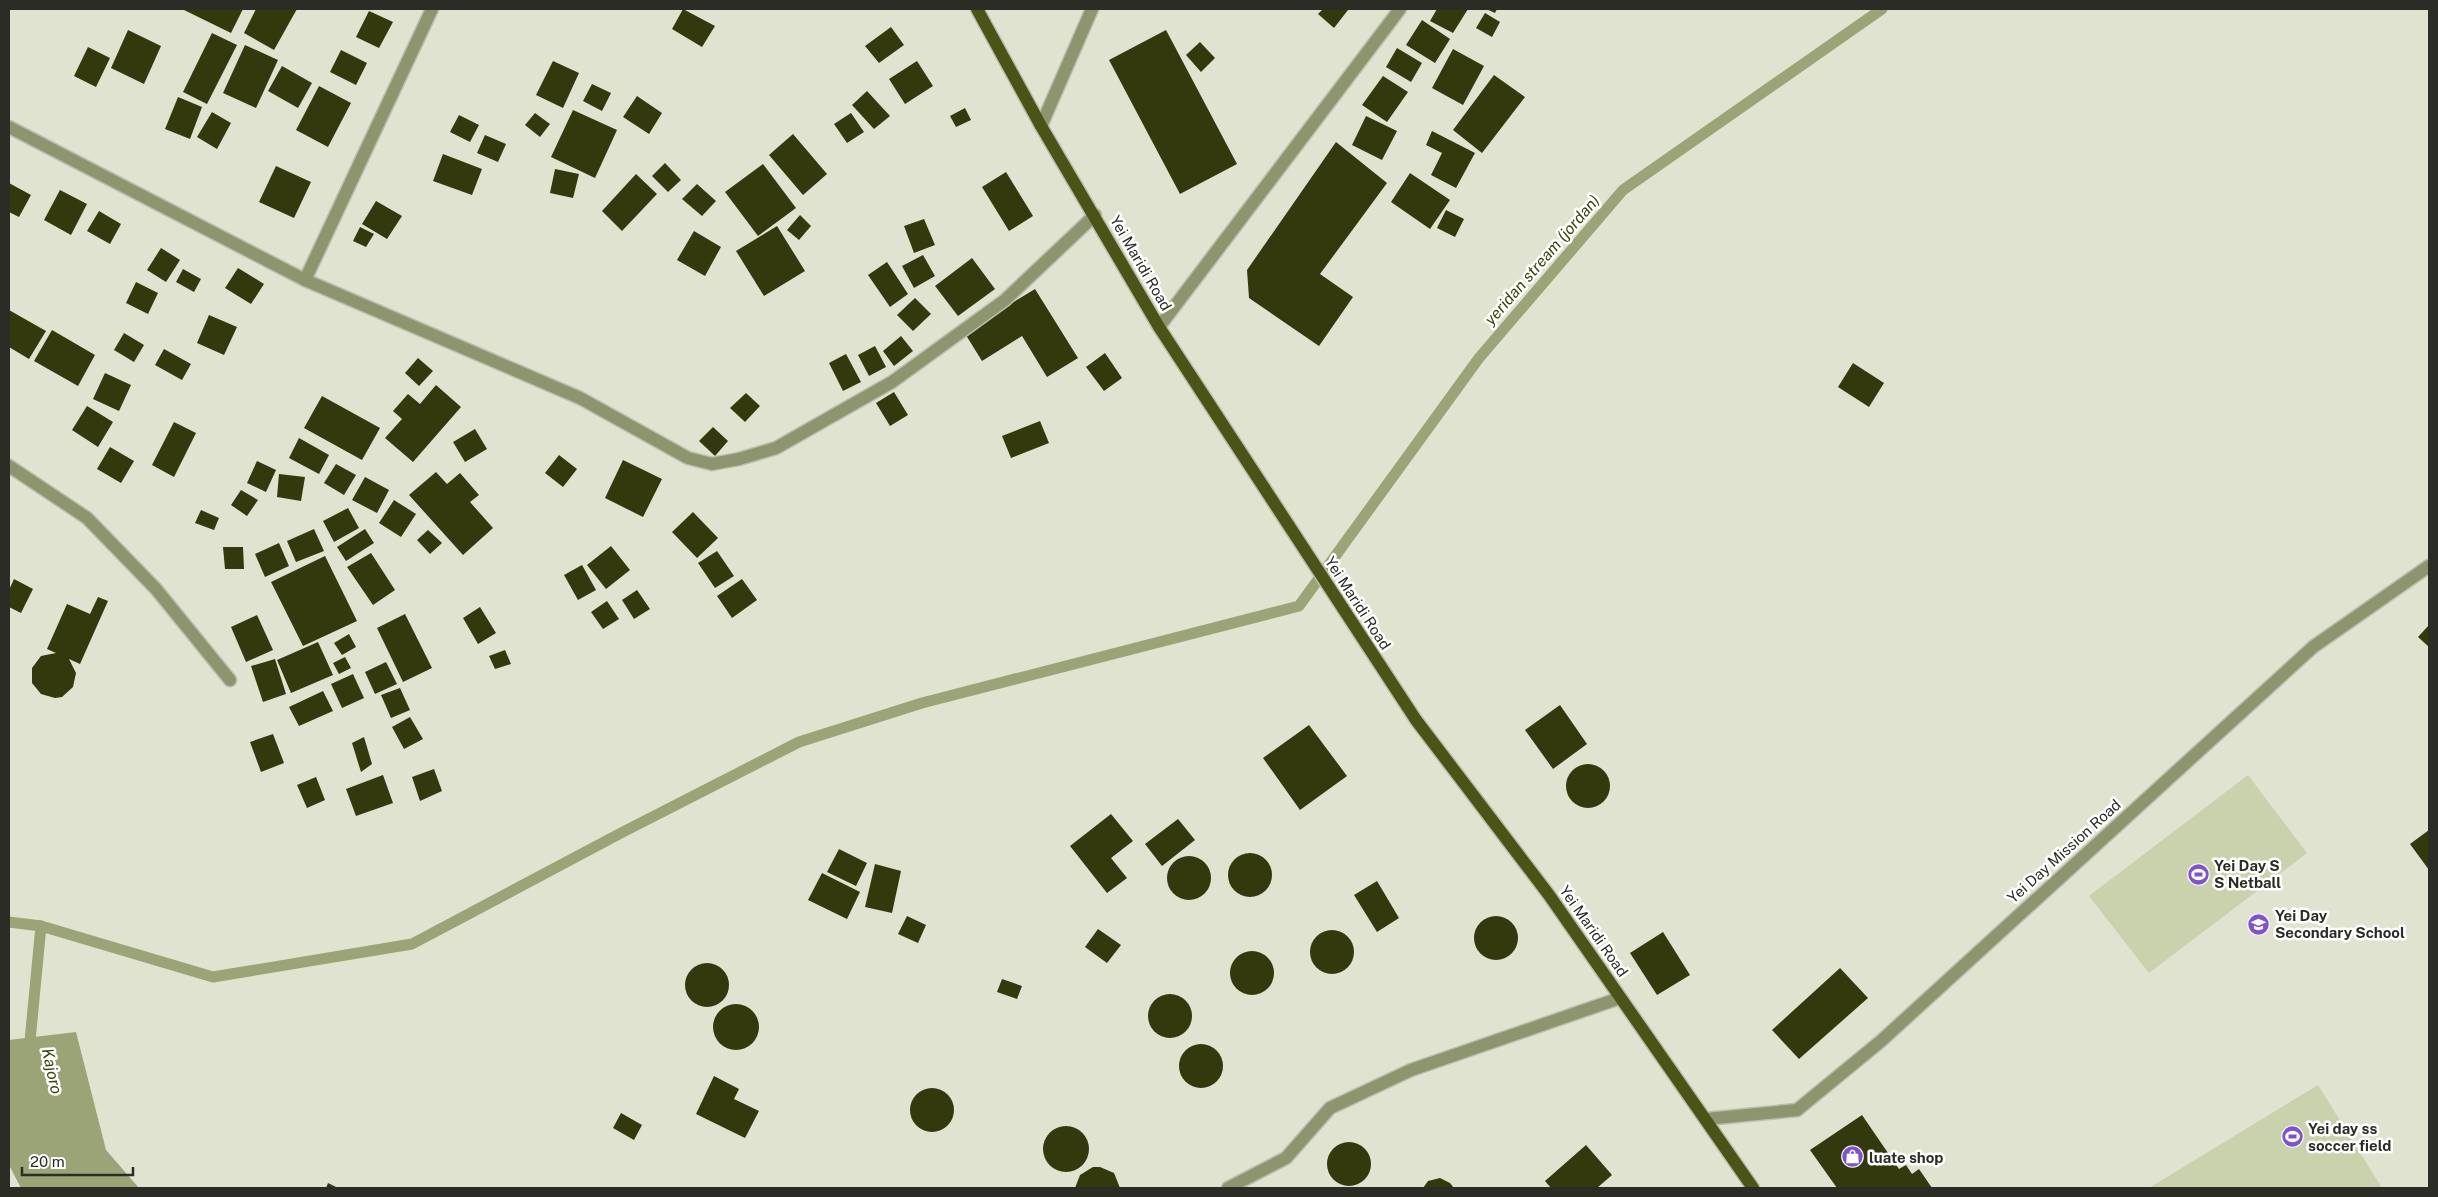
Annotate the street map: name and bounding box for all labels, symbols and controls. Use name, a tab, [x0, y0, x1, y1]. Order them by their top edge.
water label: yeridan stream (jordan)	[1480, 191, 1604, 330]
street label: Yei Maridi Road	[1107, 212, 1175, 314]
street label: Yei Maridi Road	[1322, 553, 1394, 653]
street label: Yei Day Mission Road	[2004, 796, 2124, 906]
place label: Yei Day S S Netball	[2214, 857, 2281, 891]
sports icon: Yei Day S S Netball	[2186, 862, 2210, 886]
street label: Yei Maridi Road	[1556, 882, 1632, 980]
place label: Yei Day Secondary School	[2275, 907, 2405, 941]
school or university icon: Yei Day Secondary School	[2247, 912, 2271, 936]
water label: Kajoro	[38, 1046, 66, 1096]
place label: Yei day ss soccer field	[2308, 1120, 2391, 1154]
sports icon: Yei day ss soccer field	[2280, 1125, 2304, 1149]
scale bar	[22, 1144, 134, 1176]
shop icon: luate shop	[1841, 1145, 1865, 1169]
place label: luate shop	[1869, 1149, 1943, 1166]
text: 20 m	[30, 1153, 65, 1170]

